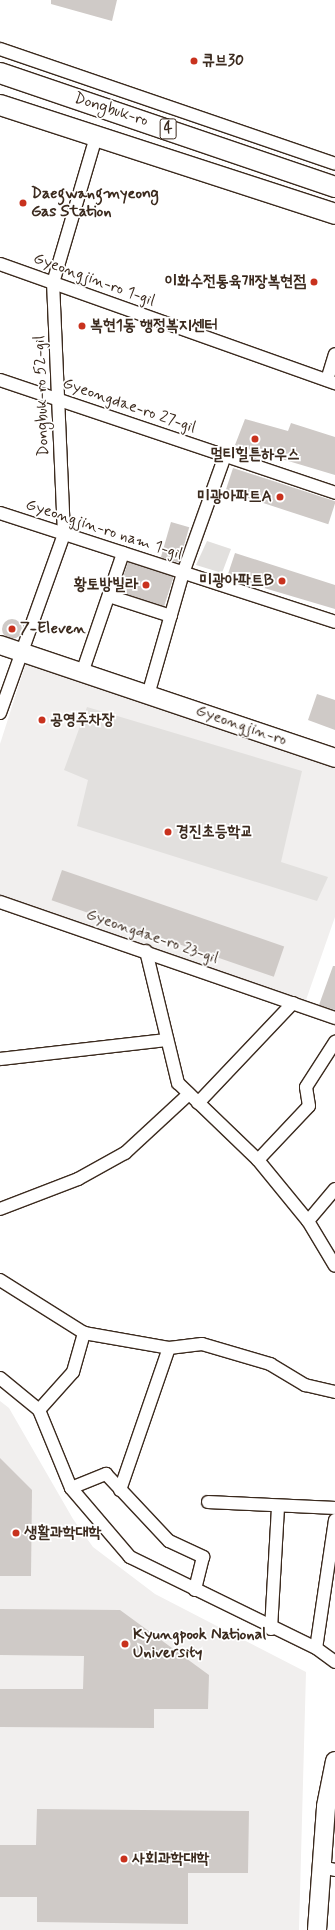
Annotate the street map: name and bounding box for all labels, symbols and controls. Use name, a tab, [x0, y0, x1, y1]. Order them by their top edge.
place label: 큐브30	[202, 51, 244, 71]
marker: 큐브30	[189, 56, 199, 66]
street label: Dongbuk-ro	[71, 89, 151, 131]
road number: 4	[159, 116, 177, 142]
place label: Daegwangmyeong Gas Station	[31, 184, 159, 222]
marker: Daegwangmyeong Gas Station	[18, 198, 28, 208]
street label: Gyeongjin-ro 1-gil	[31, 249, 157, 311]
place label: 이화수전통육개장복현점	[164, 272, 306, 292]
marker: 이화수전통육개장복현점	[309, 277, 319, 287]
place label: 복현1동 행정복지센터	[90, 316, 217, 336]
marker: 복현1동 행정복지센터	[77, 321, 87, 331]
street label: Dongbuk-ro 52-gil	[30, 335, 54, 457]
street label: Gyeongdae-ro 27-gil	[60, 374, 198, 438]
marker: 멀티힐튼하우스	[250, 434, 260, 444]
place label: 멀티힐튼하우스	[210, 445, 300, 465]
place label: 미광아파트A	[197, 487, 272, 507]
marker: 미광아파트A	[275, 492, 285, 502]
street label: Gyeongjin-ro nam 1-gil	[23, 496, 185, 564]
place label: 미광아파트B	[199, 571, 274, 591]
place label: 황토방빌라	[74, 575, 138, 595]
marker: 미광아파트B	[277, 576, 287, 586]
marker: 황토방빌라	[141, 580, 151, 590]
place label: 7-Eleven	[20, 619, 86, 639]
marker: 7-Eleven	[7, 624, 17, 634]
street label: Gyeongjin-ro	[193, 701, 289, 751]
place label: 공영주차장	[50, 710, 114, 730]
marker: 공영주차장	[37, 715, 47, 725]
place label: 경진초등학교	[176, 822, 253, 842]
marker: 경진초등학교	[163, 827, 173, 837]
street label: Gyeongdae-ro 23-gil	[83, 905, 221, 969]
place label: 생활과학대학	[24, 1523, 101, 1543]
marker: 생활과학대학	[11, 1528, 21, 1538]
place label: Kyungpook National University	[133, 1625, 266, 1663]
marker: Kyungpook National University	[120, 1639, 130, 1649]
place label: 사회과학대학	[132, 1849, 209, 1869]
marker: 사회과학대학	[119, 1854, 129, 1864]

